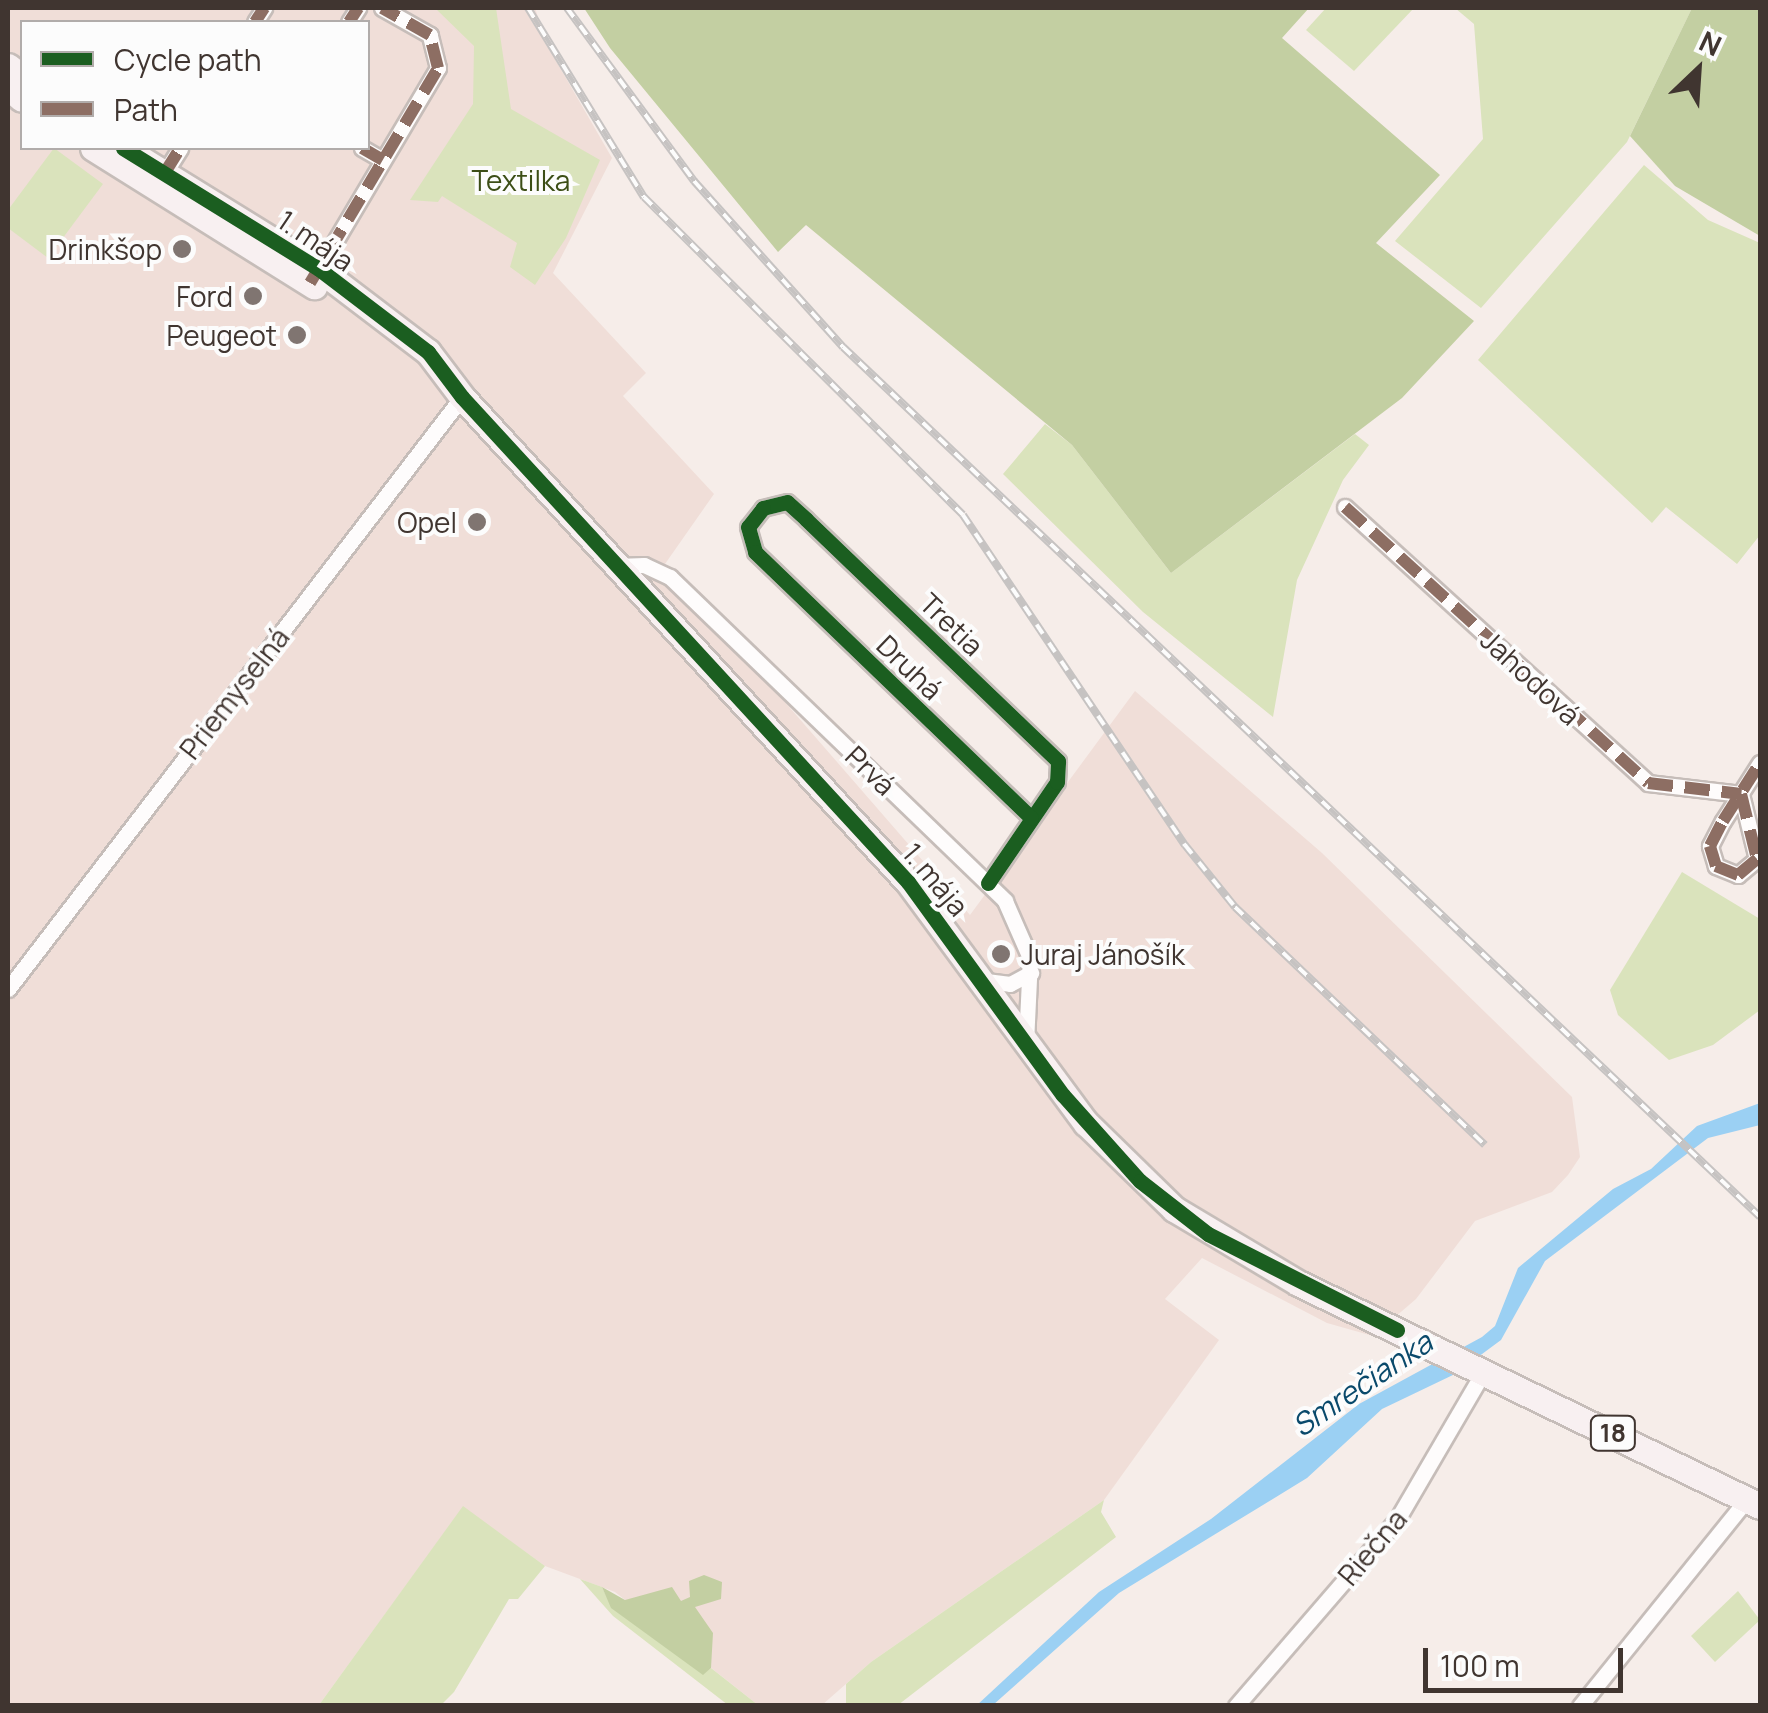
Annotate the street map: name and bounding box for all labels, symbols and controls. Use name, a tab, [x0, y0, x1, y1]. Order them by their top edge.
legend	[20, 20, 370, 150]
north arrow	[1648, 20, 1748, 120]
text: N	[1694, 21, 1728, 64]
text: Cycle path	[114, 39, 262, 80]
text: Path	[114, 89, 178, 130]
park label: Textilka	[472, 163, 570, 197]
street label: 1. mája	[272, 202, 360, 278]
place label: Drinkšop	[48, 232, 162, 266]
marker: Drinkšop	[171, 238, 193, 260]
place label: Ford	[176, 279, 233, 313]
marker: Ford	[242, 285, 264, 307]
place label: Peugeot	[166, 318, 277, 352]
marker: Peugeot	[286, 324, 308, 346]
place label: Opel	[397, 505, 457, 539]
marker: Opel	[466, 511, 488, 533]
street label: Tretia	[913, 586, 991, 662]
street label: Priemyselná	[172, 621, 296, 765]
street label: Jahodová	[1474, 623, 1588, 731]
street label: Druhá	[870, 628, 950, 706]
street label: Prvá	[839, 738, 903, 802]
street label: 1. mája	[896, 836, 976, 922]
place label: Juraj Jánošík	[1021, 937, 1185, 971]
marker: Juraj Jánošík	[990, 943, 1012, 965]
water label: Smrečianka	[1285, 1324, 1439, 1444]
road number: 18	[1588, 1413, 1638, 1453]
street label: Riečna	[1331, 1502, 1413, 1592]
scale bar	[1428, 1628, 1628, 1690]
text: 100 m	[1440, 1645, 1520, 1686]

